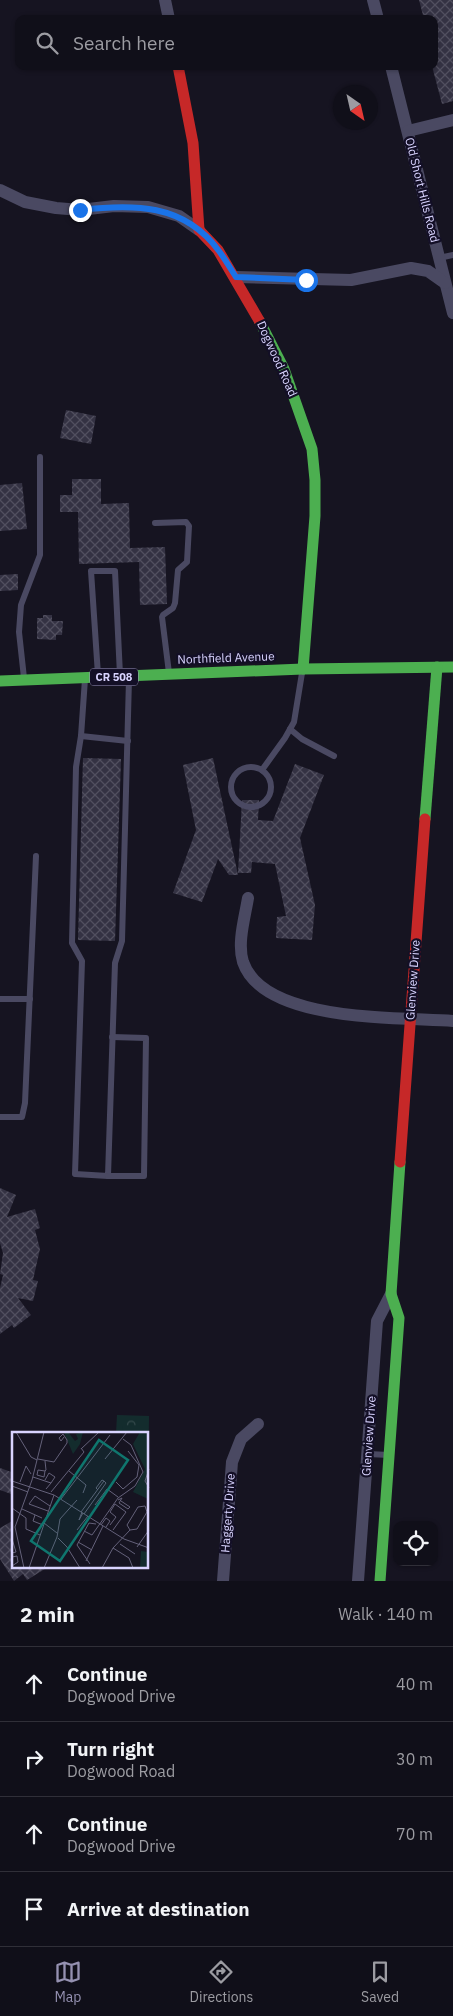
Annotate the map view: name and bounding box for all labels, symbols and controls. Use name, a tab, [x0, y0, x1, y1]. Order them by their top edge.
search box	[15, 15, 438, 70]
icon: search	[33, 29, 61, 57]
text: Search here	[73, 31, 175, 55]
north arrow	[333, 85, 378, 130]
street label: Old Short Hills Road	[402, 136, 443, 244]
route end	[69, 199, 92, 222]
route start	[295, 269, 318, 292]
street label: Dogwood Road	[254, 319, 301, 399]
street label: Northfield Avenue	[177, 648, 275, 667]
road number: CR 508	[90, 669, 138, 686]
street label: Glenview Drive	[402, 939, 423, 1021]
street label: Glenview Drive	[358, 1395, 379, 1477]
inset map	[12, 1432, 149, 1568]
street label: Haggerty Drive	[217, 1472, 238, 1553]
map controls	[393, 1521, 438, 1566]
button: locate	[393, 1521, 438, 1566]
text: 2 min	[20, 1600, 75, 1628]
text: Walk · 140 m	[338, 1604, 433, 1624]
text: Continue	[67, 1662, 147, 1686]
icon: ahead	[20, 1670, 48, 1698]
text: 40 m	[396, 1674, 433, 1694]
text: Dogwood Drive	[67, 1686, 176, 1706]
text: Turn right	[67, 1737, 154, 1761]
icon: right	[20, 1745, 48, 1773]
text: 30 m	[396, 1749, 433, 1769]
text: Dogwood Road	[67, 1761, 175, 1781]
text: Continue	[67, 1812, 147, 1836]
icon: ahead	[20, 1820, 48, 1848]
text: 70 m	[396, 1824, 433, 1844]
text: Dogwood Drive	[67, 1836, 176, 1856]
icon: arrive	[20, 1895, 48, 1923]
text: Arrive at destination	[67, 1897, 250, 1921]
tab: Map	[54, 1958, 82, 2006]
tab: Directions	[190, 1958, 253, 2006]
tab: Saved	[361, 1958, 399, 2006]

